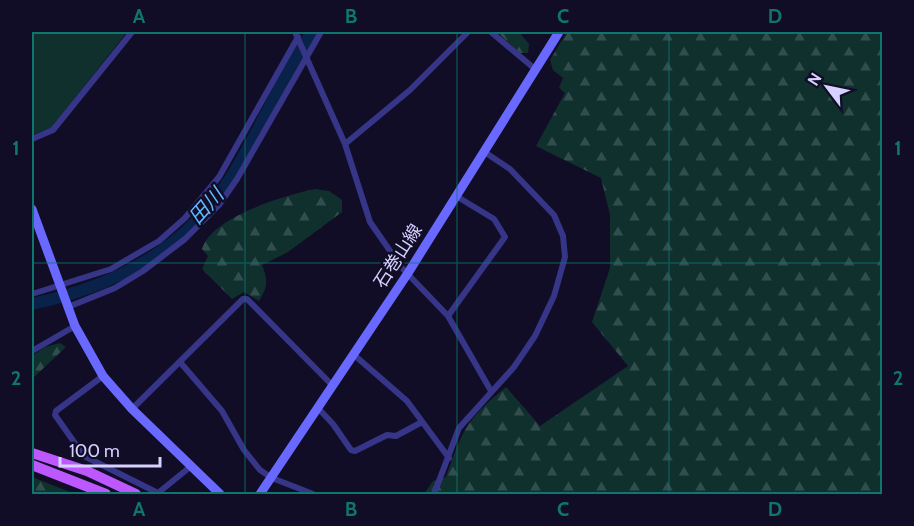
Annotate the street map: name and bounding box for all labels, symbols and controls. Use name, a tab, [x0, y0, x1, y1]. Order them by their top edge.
text: A	[133, 4, 146, 28]
text: B	[345, 4, 357, 28]
text: C	[557, 4, 569, 28]
text: D	[768, 4, 782, 28]
north arrow	[797, 57, 857, 117]
text: N	[804, 69, 826, 89]
text: 1	[12, 136, 20, 160]
text: 1	[894, 136, 902, 160]
water label: 田川	[184, 182, 230, 229]
street label: 石巻山線	[369, 220, 427, 292]
text: 2	[11, 366, 21, 390]
text: 2	[893, 366, 903, 390]
scale bar	[60, 430, 160, 468]
text: 100 m	[69, 440, 120, 462]
text: A	[133, 497, 146, 521]
text: B	[345, 497, 357, 521]
text: C	[557, 497, 569, 521]
text: D	[768, 497, 782, 521]

